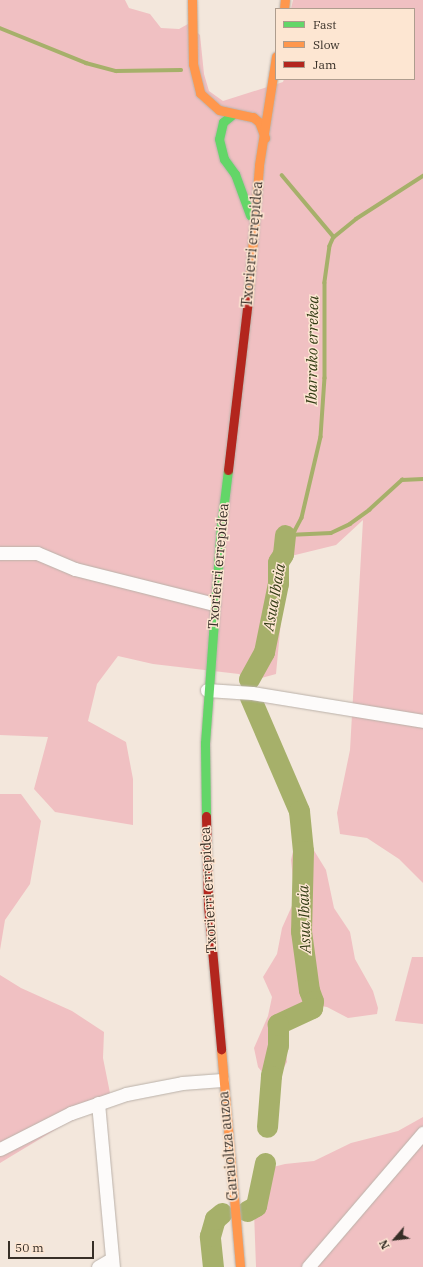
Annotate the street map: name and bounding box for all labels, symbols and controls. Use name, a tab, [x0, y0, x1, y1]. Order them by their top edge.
legend	[275, 8, 415, 80]
text: Fast	[313, 17, 337, 32]
text: Slow	[313, 37, 340, 52]
text: Jam	[313, 57, 336, 72]
street label: Txorierri errepidea	[238, 180, 266, 308]
water label: Ibarrako errekea	[302, 295, 322, 405]
street label: Txorierri errepidea	[204, 502, 232, 630]
water label: Asua Ibaia	[259, 562, 289, 632]
street label: Txorierri errepidea	[196, 826, 220, 954]
water label: Asua Ibaia	[294, 885, 314, 953]
street label: Garaioltza auzoa	[215, 1090, 241, 1202]
north arrow	[375, 1219, 415, 1259]
scale bar	[10, 1233, 96, 1259]
text: N	[376, 1238, 393, 1252]
text: 50 m	[15, 1240, 44, 1255]

